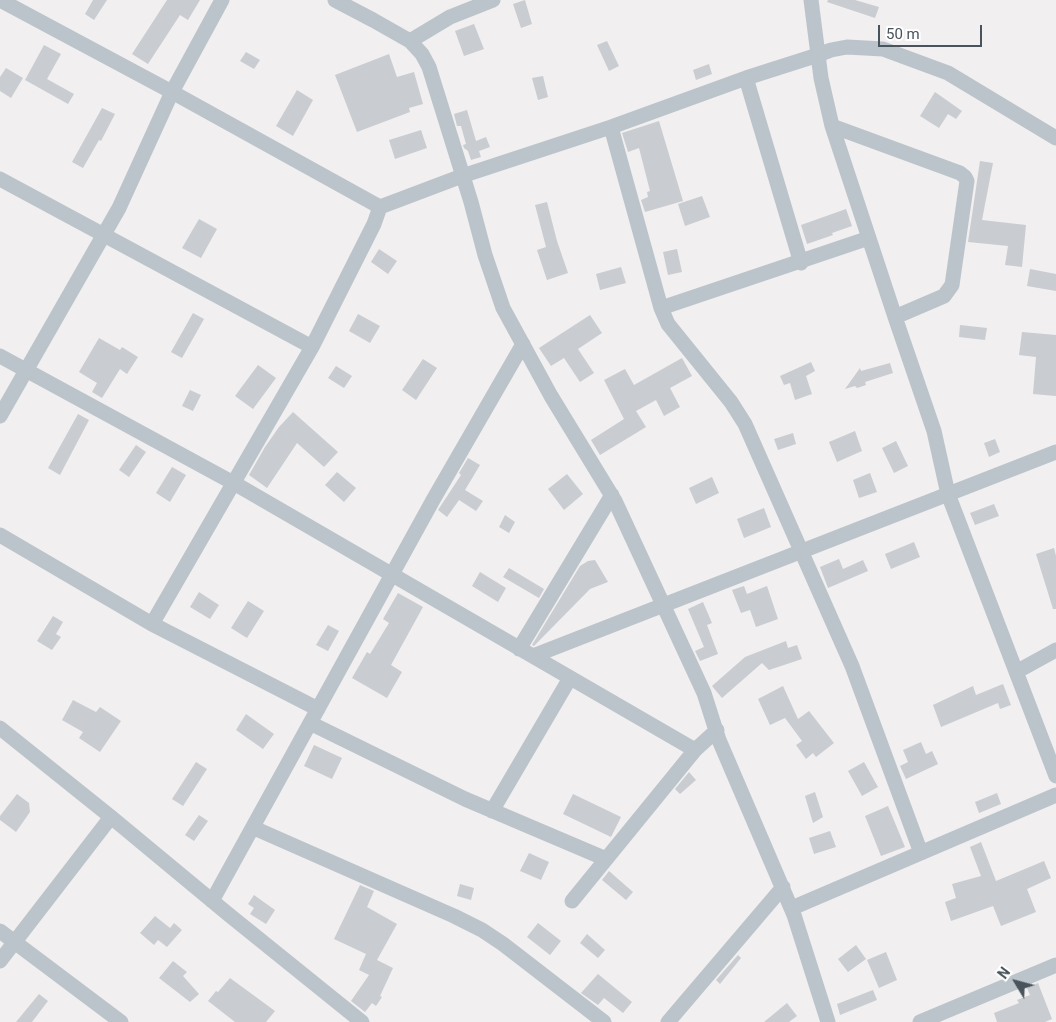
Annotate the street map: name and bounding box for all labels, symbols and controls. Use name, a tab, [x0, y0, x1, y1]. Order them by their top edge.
scale bar	[881, 15, 985, 47]
text: 50 m	[886, 25, 920, 43]
north arrow	[991, 957, 1041, 1007]
text: N	[995, 964, 1013, 982]

